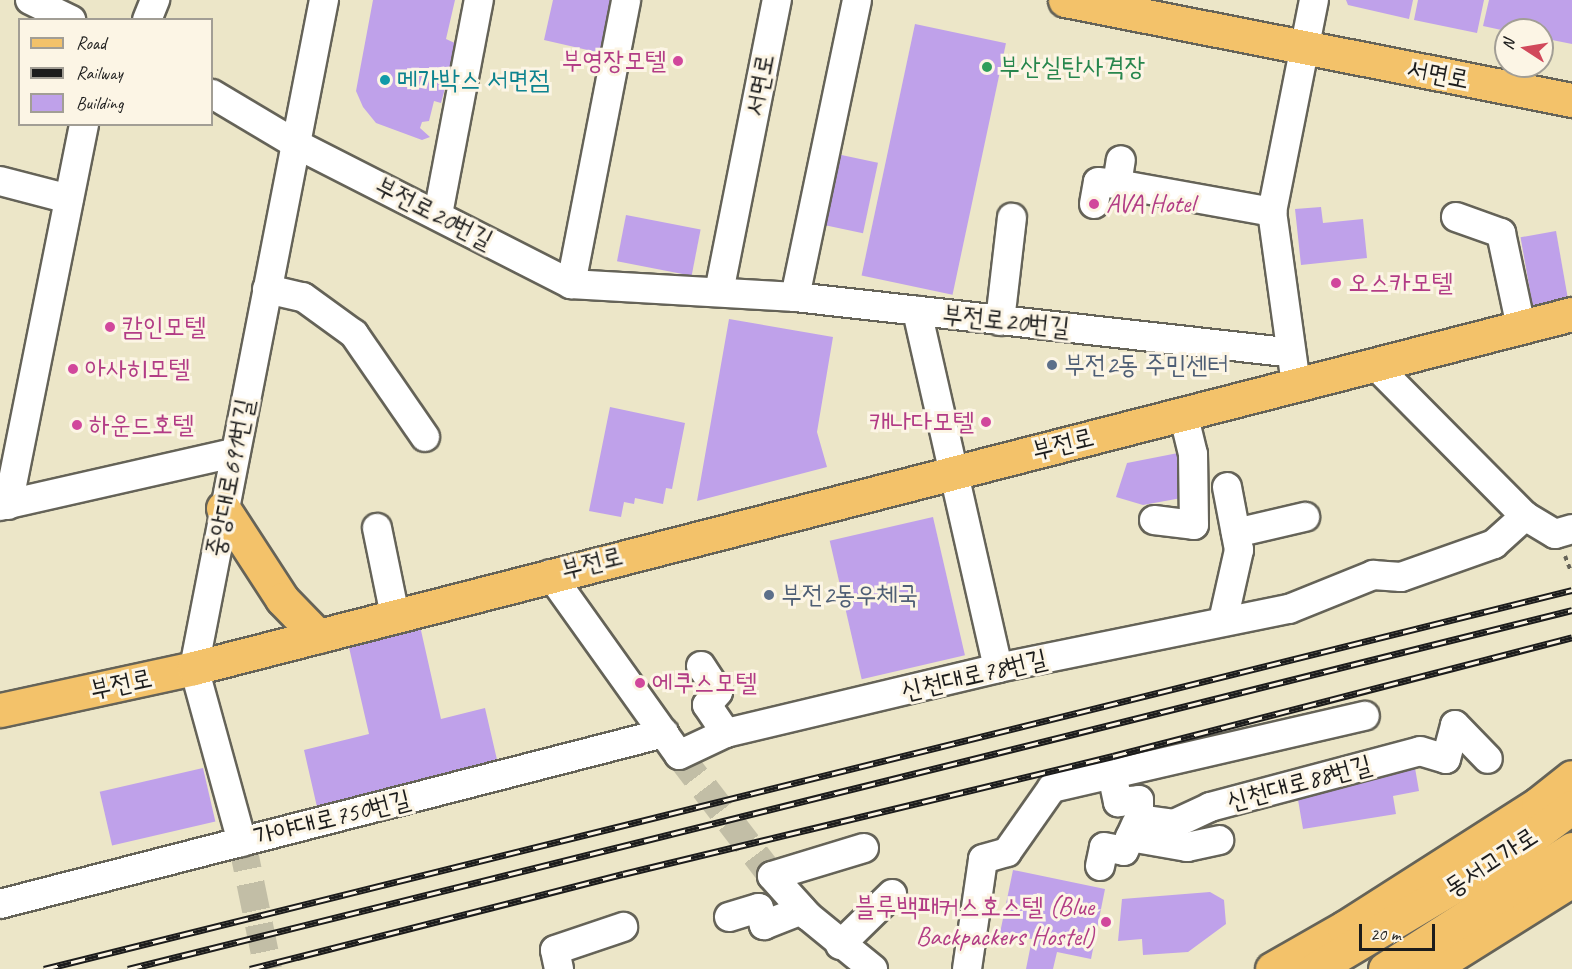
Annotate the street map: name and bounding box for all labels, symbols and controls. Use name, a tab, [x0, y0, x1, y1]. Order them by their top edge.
legend	[18, 18, 213, 126]
north arrow	[1494, 18, 1554, 78]
text: Road	[76, 32, 106, 54]
text: N	[1498, 38, 1519, 52]
place label: 부영장모텔	[561, 45, 666, 77]
street label: 서면로	[739, 51, 781, 119]
place label: 부산실탄사격장	[999, 51, 1145, 83]
street label: 서면로	[1404, 53, 1472, 95]
marker: 부영장모텔	[671, 54, 685, 68]
marker: 부산실탄사격장	[980, 60, 994, 74]
text: Railway	[76, 62, 123, 84]
place label: 메가박스 서면점	[397, 64, 550, 96]
marker: 메가박스 서면점	[378, 73, 392, 87]
text: Building	[76, 92, 123, 114]
street label: 부전로20번길	[370, 170, 498, 256]
place label: AVA Hotel	[1106, 188, 1195, 220]
marker: AVA Hotel	[1087, 197, 1101, 211]
place label: 오스카모텔	[1348, 267, 1453, 299]
marker: 오스카모텔	[1329, 276, 1343, 290]
street label: 부전로20번길	[941, 299, 1071, 343]
place label: 캄인모텔	[122, 311, 206, 343]
marker: 캄인모텔	[103, 320, 117, 334]
place label: 부전2동 주민센터	[1064, 349, 1228, 381]
place label: 아사히모텔	[85, 353, 190, 385]
marker: 부전2동 주민센터	[1045, 358, 1059, 372]
marker: 아사히모텔	[66, 362, 80, 376]
street label: 중앙대로691번길	[199, 396, 261, 560]
place label: 캐나다모텔	[869, 406, 974, 438]
place label: 하운드호텔	[89, 409, 194, 441]
marker: 캐나다모텔	[979, 415, 993, 429]
marker: 하운드호텔	[70, 418, 84, 432]
street label: 부전로	[1029, 421, 1097, 467]
street label: 부전로	[558, 540, 626, 586]
place label: 부전2동우체국	[781, 579, 918, 611]
marker: 부전2동우체국	[762, 588, 776, 602]
street label: 신천대로78번길	[898, 643, 1050, 707]
street label: 부전로	[87, 662, 155, 706]
place label: 에쿠스모텔	[652, 667, 757, 699]
marker: 에쿠스모텔	[633, 676, 647, 690]
street label: 신천대로88번길	[1223, 749, 1375, 817]
street label: 가야대로750번길	[250, 783, 414, 853]
street label: 동서고가로	[1439, 820, 1543, 904]
place label: 블루백패커스호스텔 (Blue Backpackers Hostel)	[855, 891, 1094, 952]
scale bar	[1362, 912, 1438, 950]
marker: 블루백패커스호스텔 (Blue Backpackers Hostel)	[1099, 915, 1113, 929]
text: 20 m	[1370, 923, 1401, 945]

